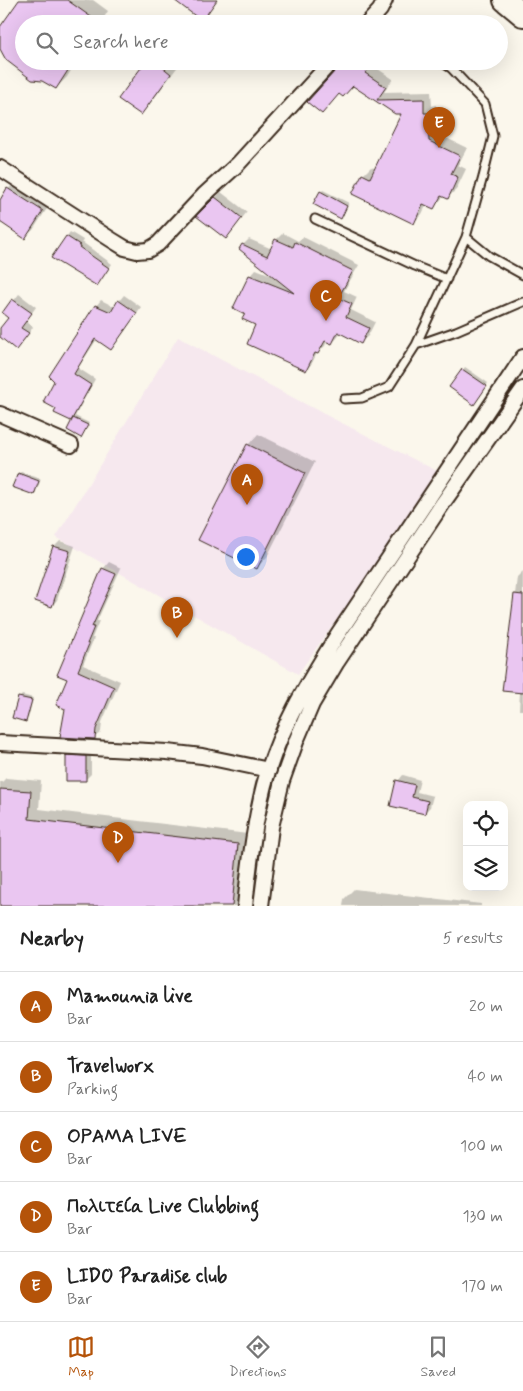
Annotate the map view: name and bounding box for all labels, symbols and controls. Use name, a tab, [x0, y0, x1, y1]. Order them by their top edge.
search box	[15, 15, 508, 70]
icon: search	[33, 29, 61, 57]
text: Search here	[73, 30, 169, 55]
pin: E	[423, 107, 455, 148]
pin: C	[310, 280, 342, 321]
pin: A	[231, 464, 263, 505]
your location	[233, 544, 259, 570]
pin: B	[161, 597, 193, 638]
map controls	[463, 801, 508, 891]
button: locate	[463, 801, 508, 846]
pin: D	[102, 822, 134, 863]
button: layers	[463, 846, 508, 891]
text: Nearby	[20, 925, 84, 953]
text: 5 results	[443, 928, 503, 949]
text: Mamounia live	[67, 984, 193, 1009]
text: A	[31, 996, 41, 1017]
text: 20 m	[469, 996, 503, 1017]
text: Bar	[67, 1009, 92, 1030]
text: Travelworx	[67, 1054, 154, 1079]
text: B	[31, 1066, 41, 1087]
text: 40 m	[467, 1066, 503, 1087]
text: Parking	[67, 1079, 118, 1100]
text: ΟΡΑΜΑ LIVE	[67, 1124, 187, 1149]
text: C	[30, 1136, 42, 1157]
text: 100 m	[460, 1136, 503, 1157]
text: Bar	[67, 1149, 92, 1170]
text: Πολιτεία Live Clubbing	[67, 1194, 259, 1219]
text: D	[30, 1206, 42, 1227]
text: 130 m	[462, 1206, 503, 1227]
text: Bar	[67, 1219, 92, 1240]
text: LIDO Paradise club	[67, 1264, 227, 1289]
text: E	[31, 1276, 41, 1297]
text: 170 m	[461, 1276, 503, 1297]
text: Bar	[67, 1289, 92, 1310]
tab: Map	[67, 1333, 95, 1381]
tab: Directions	[229, 1333, 287, 1381]
tab: Saved	[421, 1333, 456, 1381]

